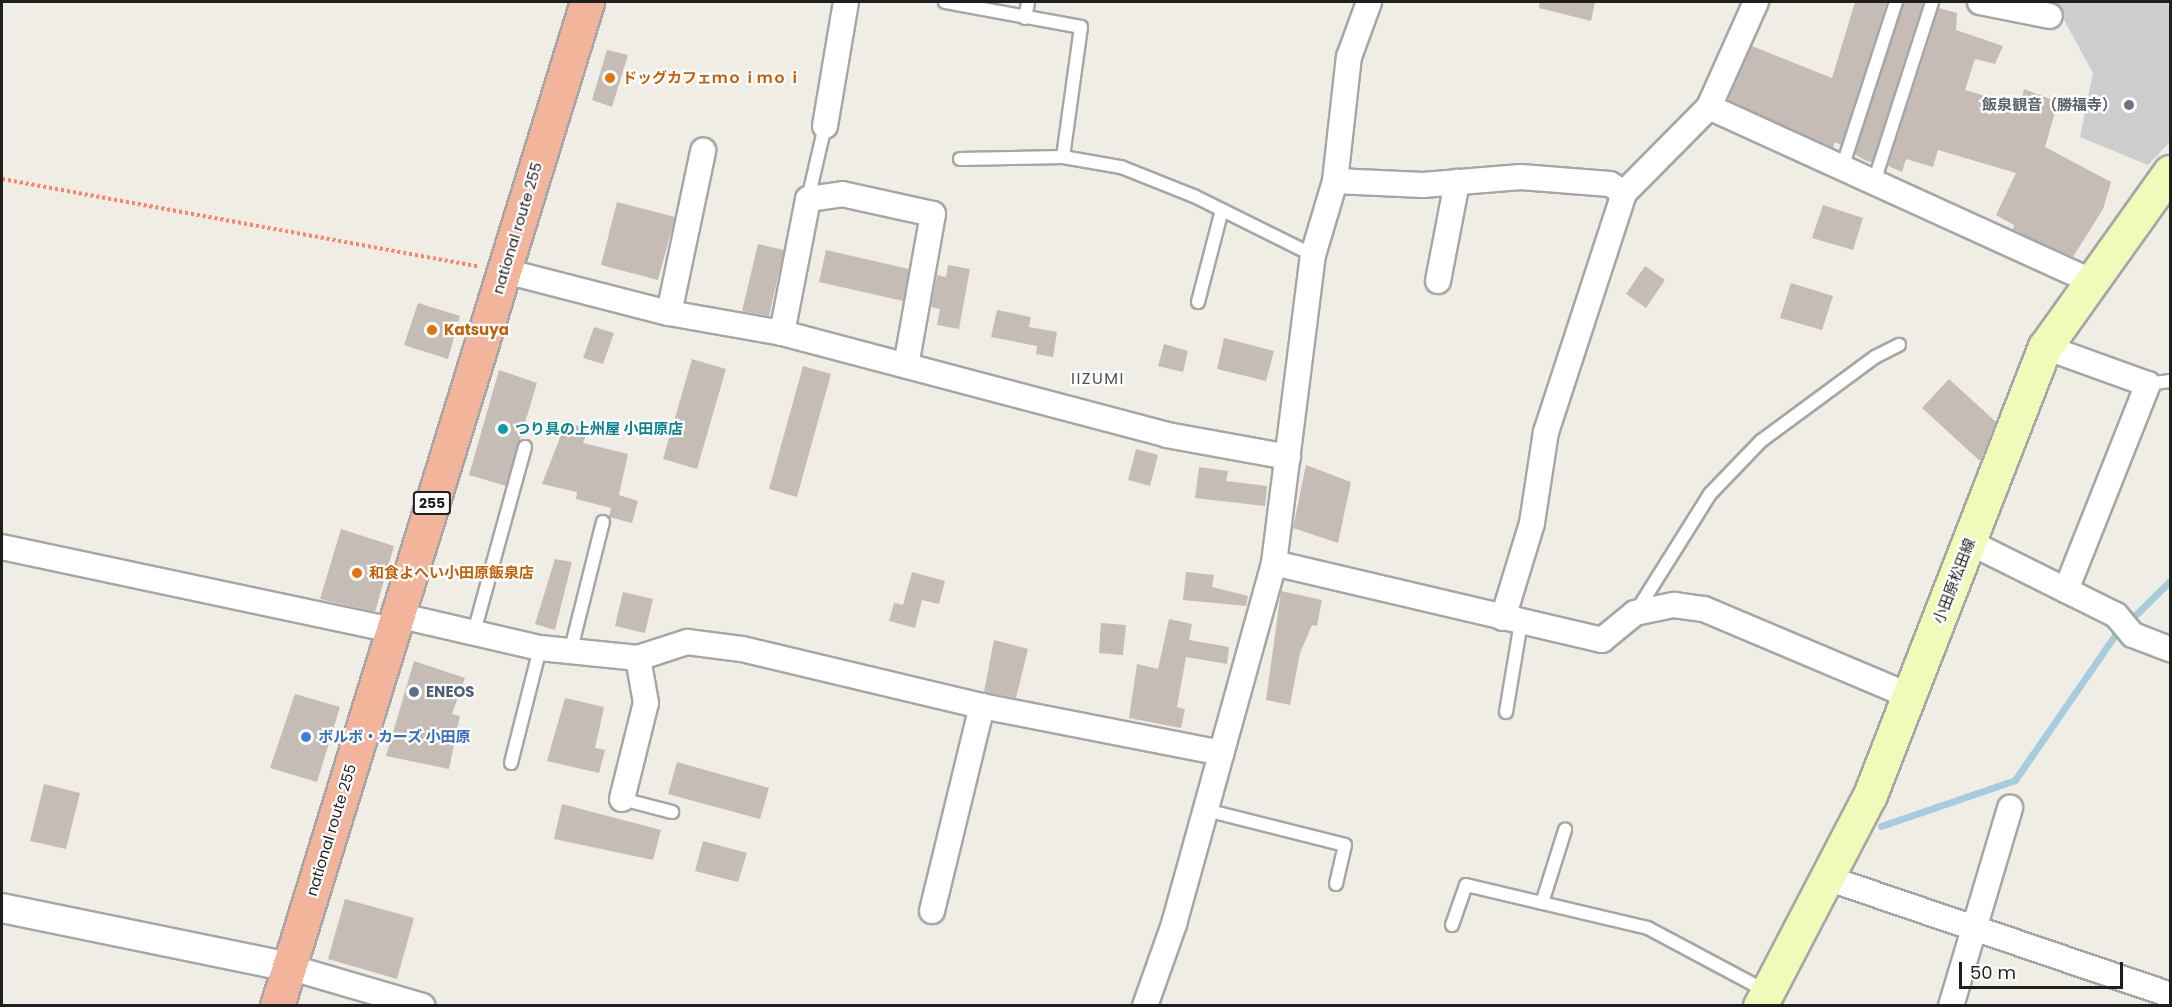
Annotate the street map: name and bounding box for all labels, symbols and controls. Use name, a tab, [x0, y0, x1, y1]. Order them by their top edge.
place label: ドッグカフェｍｏｉｍｏｉ	[622, 69, 802, 87]
marker: ドッグカフェｍｏｉｍｏｉ	[603, 71, 617, 85]
place label: 飯泉観音（勝福寺）	[1982, 96, 2117, 114]
marker: 飯泉観音（勝福寺）	[2122, 98, 2136, 112]
street label: national route 255	[488, 160, 546, 296]
place label: Katsuya	[444, 321, 509, 339]
marker: Katsuya	[425, 323, 439, 337]
district label: IIZUMI	[1071, 369, 1125, 389]
place label: つり具の上州屋 小田原店	[515, 420, 683, 438]
marker: つり具の上州屋 小田原店	[496, 422, 510, 436]
road number: 255	[412, 492, 452, 514]
street label: 小田原松田線	[1929, 536, 1979, 626]
place label: 和食よへい小田原飯泉店	[369, 564, 534, 582]
marker: 和食よへい小田原飯泉店	[350, 566, 364, 580]
place label: ENEOS	[426, 683, 475, 701]
marker: ENEOS	[407, 685, 421, 699]
place label: ボルボ・カーズ 小田原	[318, 728, 471, 746]
marker: ボルボ・カーズ 小田原	[299, 730, 313, 744]
street label: national route 255	[302, 762, 360, 898]
scale bar	[1962, 950, 2126, 988]
text: 50 m	[1970, 960, 2016, 985]

